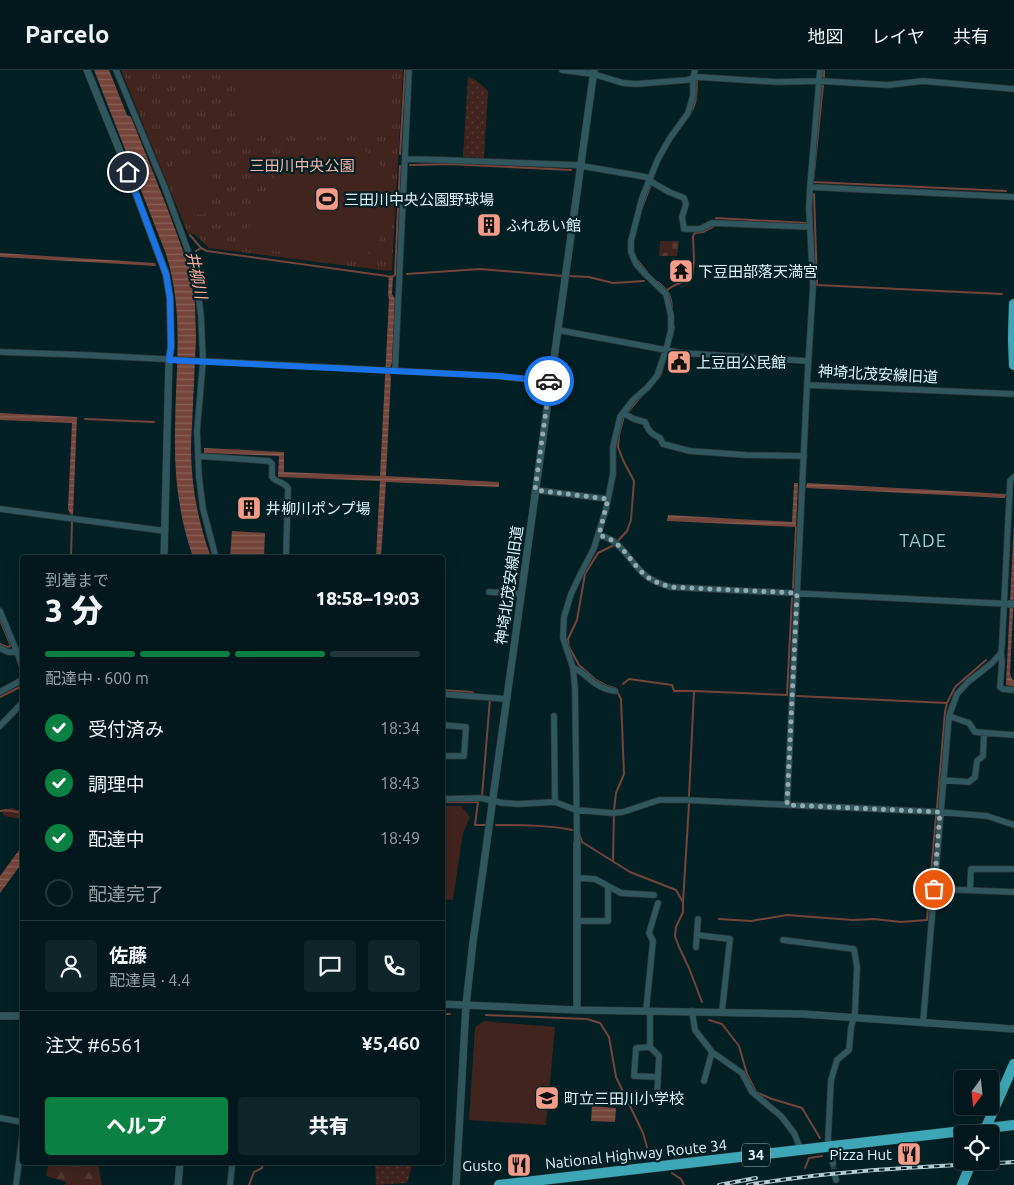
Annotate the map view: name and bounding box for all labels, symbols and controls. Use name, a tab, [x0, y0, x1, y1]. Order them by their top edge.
text: Parcelo	[25, 21, 109, 48]
text: 地図	[808, 26, 844, 46]
text: レイヤ	[872, 26, 925, 46]
text: 共有	[953, 26, 989, 46]
pin	[107, 151, 149, 193]
park label: 三田川中央公園	[249, 157, 355, 174]
icon: home	[114, 158, 142, 186]
sports icon: 三田川中央公園野球場	[314, 186, 340, 212]
place label: 三田川中央公園野球場	[344, 191, 494, 208]
building icon: ふれあい館	[476, 212, 502, 238]
place label: ふれあい館	[506, 217, 581, 234]
water label: 井柳川	[183, 250, 211, 302]
temple icon: 下豆田部落天満宮	[668, 258, 694, 284]
place label: 下豆田部落天満宮	[698, 263, 818, 280]
public building icon: 上豆田公民館	[666, 349, 692, 375]
place label: 上豆田公民館	[696, 354, 786, 371]
courier	[524, 356, 574, 406]
street label: 神埼北茂安線旧道	[818, 362, 938, 386]
icon: car	[535, 367, 563, 395]
building icon: 井柳川ポンプ場	[236, 495, 262, 521]
place label: 井柳川ポンプ場	[266, 500, 371, 517]
street label: 神埼北茂安線旧道	[492, 524, 526, 646]
district label: TADE	[899, 530, 947, 550]
text: 到着まで	[45, 571, 109, 589]
text: 18:58–19:03	[315, 587, 420, 609]
text: 3 分	[45, 592, 103, 628]
text: 配達中 · 600 m	[45, 669, 149, 687]
icon: check	[45, 714, 73, 742]
text: 受付済み	[88, 718, 164, 740]
text: 18:34	[380, 719, 420, 737]
icon: check	[45, 769, 73, 797]
text: 調理中	[88, 773, 145, 795]
text: 18:43	[380, 774, 420, 792]
icon: check	[45, 824, 73, 852]
text: 配達中	[88, 828, 145, 850]
text: 18:49	[380, 829, 420, 847]
pin	[913, 868, 955, 910]
icon: bag	[920, 875, 948, 903]
text: 配達完了	[88, 883, 164, 905]
button: person	[45, 940, 97, 992]
button: chat	[304, 940, 356, 992]
button: phone	[368, 940, 420, 992]
text: 佐藤	[109, 944, 147, 966]
text: 配達員 · 4.4	[109, 971, 190, 989]
text: ¥5,460	[362, 1032, 420, 1054]
text: 注文 #6561	[45, 1034, 143, 1056]
north arrow	[954, 1070, 999, 1115]
map controls	[954, 1070, 999, 1170]
school or university icon: 町立三田川小学校	[534, 1085, 560, 1111]
place label: 町立三田川小学校	[564, 1090, 684, 1107]
button: ヘルプ	[45, 1097, 228, 1155]
button: 共有	[238, 1097, 420, 1155]
button: locate	[954, 1125, 999, 1170]
street label: National Highway Route 34	[544, 1136, 728, 1172]
restaurant icon: Pizza Hut	[896, 1141, 922, 1167]
road number: 34	[742, 1144, 770, 1166]
place label: Pizza Hut	[830, 1146, 892, 1163]
restaurant icon: Gusto	[506, 1152, 532, 1178]
place label: Gusto	[462, 1157, 502, 1174]

